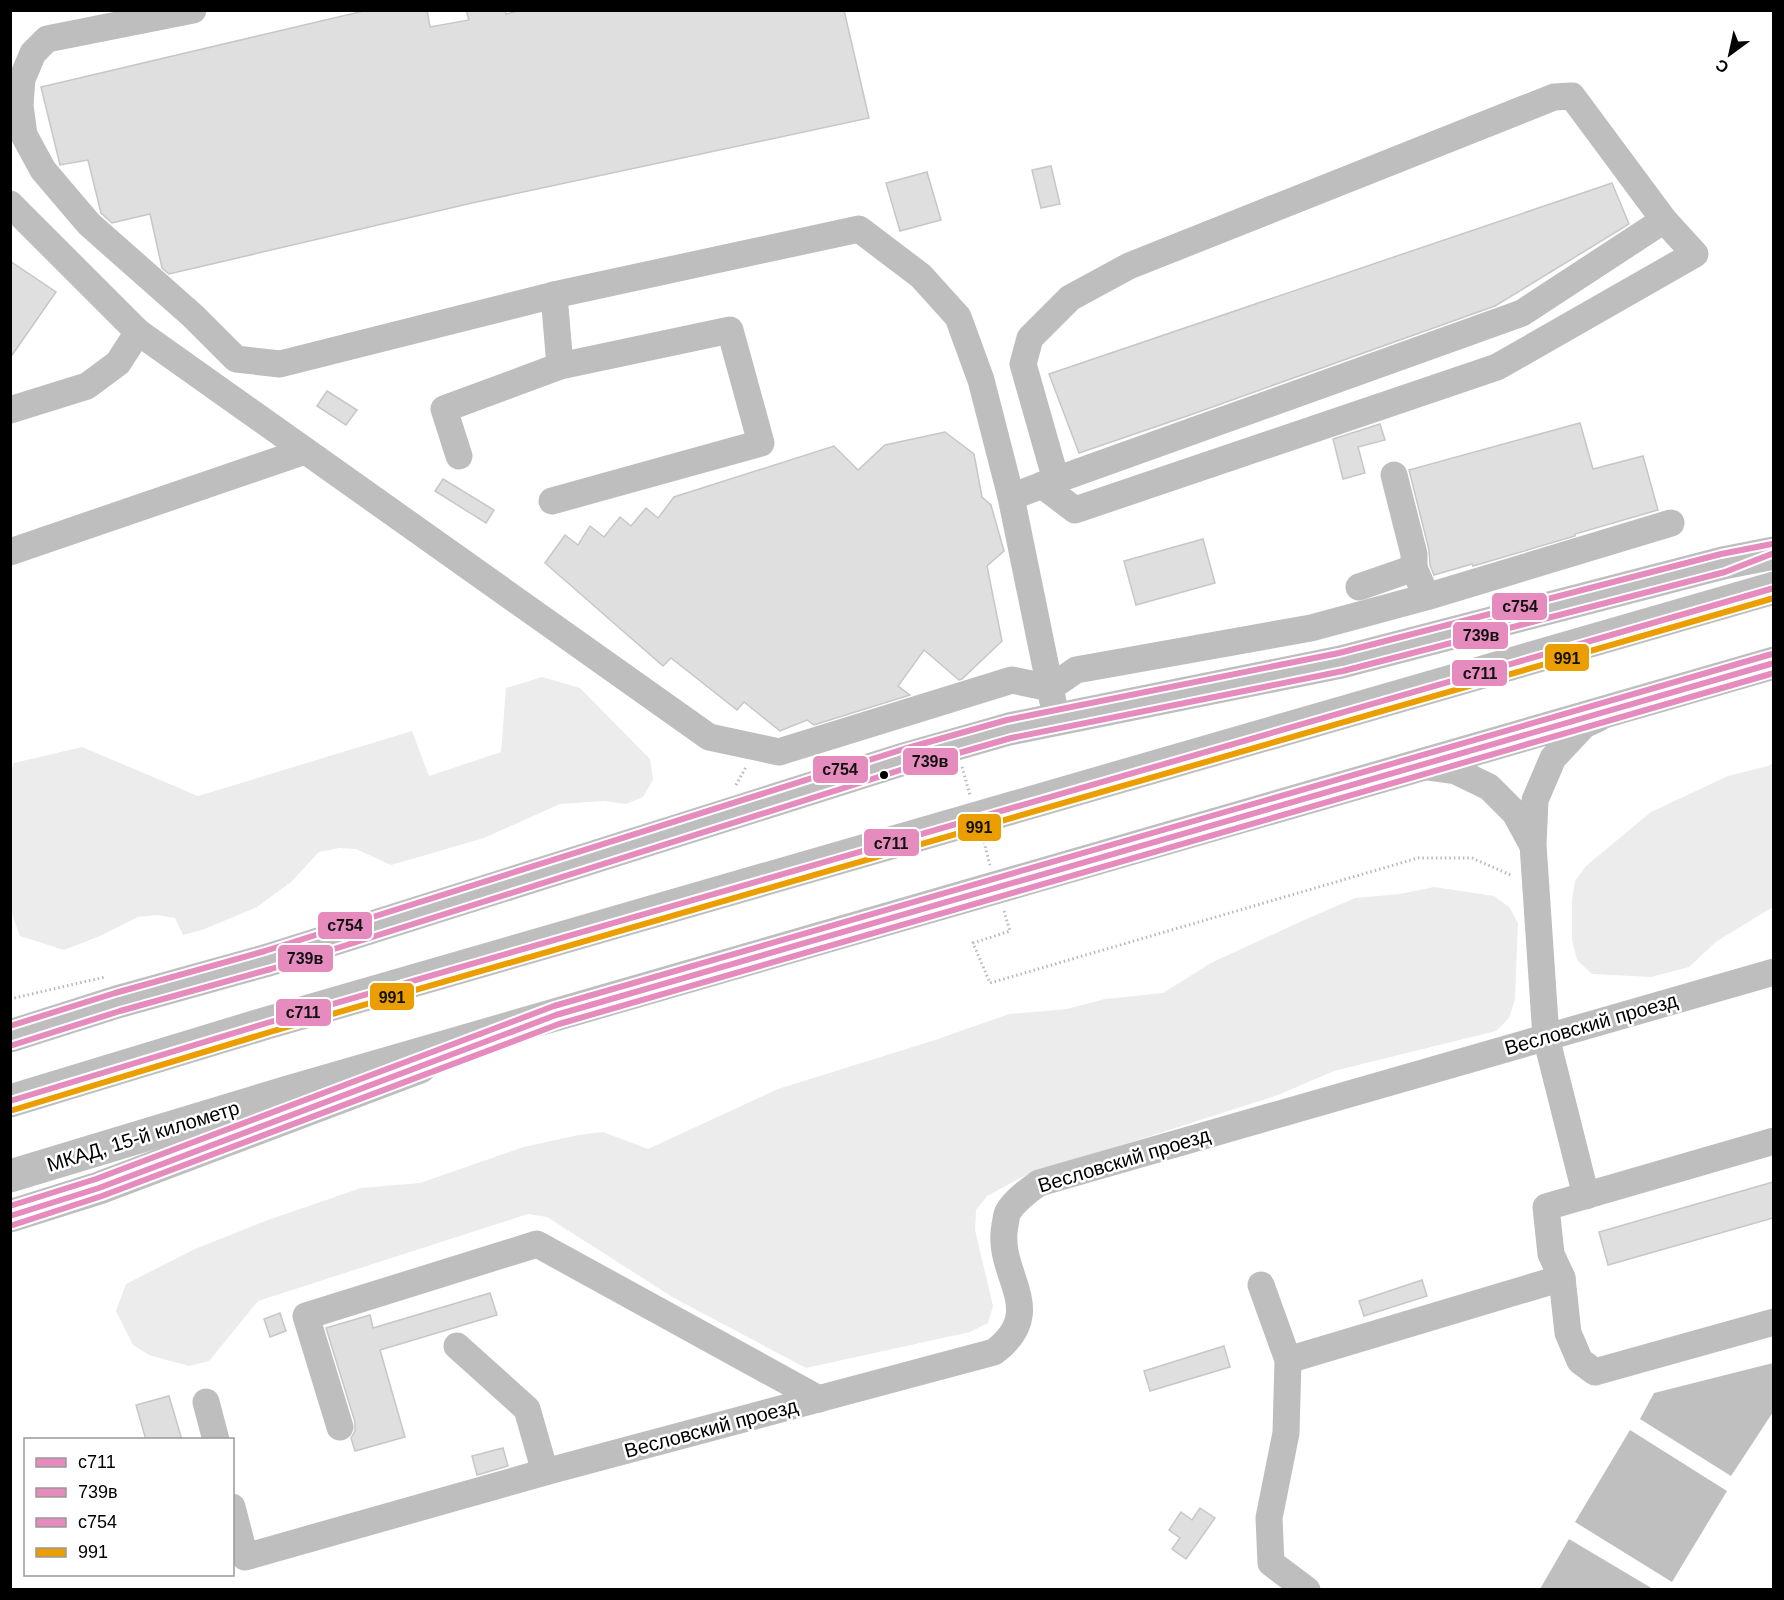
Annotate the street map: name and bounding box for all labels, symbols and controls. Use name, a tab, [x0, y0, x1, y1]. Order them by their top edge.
north arrow	[1700, 24, 1760, 84]
text: С	[1712, 56, 1732, 76]
line badge: с754	[1491, 592, 1548, 621]
text: с754	[1502, 598, 1538, 615]
line badge: 739в	[1452, 621, 1509, 650]
text: 739в	[1463, 627, 1499, 644]
line badge: 991	[1544, 643, 1590, 672]
text: 991	[1554, 650, 1580, 667]
line badge: с711	[1451, 659, 1508, 687]
text: с711	[1463, 665, 1497, 682]
line badge: 739в	[902, 747, 959, 776]
text: 739в	[912, 753, 948, 770]
line badge: с754	[812, 755, 869, 784]
text: с754	[822, 761, 858, 778]
unlabelled marker	[878, 769, 890, 781]
line badge: 991	[957, 813, 1002, 842]
text: 991	[966, 819, 992, 836]
line badge: с711	[863, 828, 920, 857]
text: с711	[874, 835, 908, 852]
line badge: с754	[317, 911, 373, 940]
text: с754	[327, 917, 363, 934]
line badge: 739в	[277, 944, 334, 973]
text: 739в	[287, 950, 323, 967]
line badge: 991	[369, 982, 415, 1011]
text: 991	[379, 989, 405, 1006]
street label: Весловский проезд	[1502, 989, 1680, 1059]
line badge: с711	[275, 998, 332, 1027]
text: с711	[286, 1004, 320, 1021]
street label: МКАД, 15-й километр	[44, 1096, 242, 1176]
street label: Весловский проезд	[1035, 1123, 1213, 1197]
street label: Весловский проезд	[622, 1394, 800, 1462]
legend	[24, 1438, 234, 1576]
text: с711	[78, 1452, 116, 1472]
text: 739в	[78, 1482, 118, 1502]
text: с754	[78, 1512, 117, 1532]
text: 991	[78, 1542, 108, 1562]

